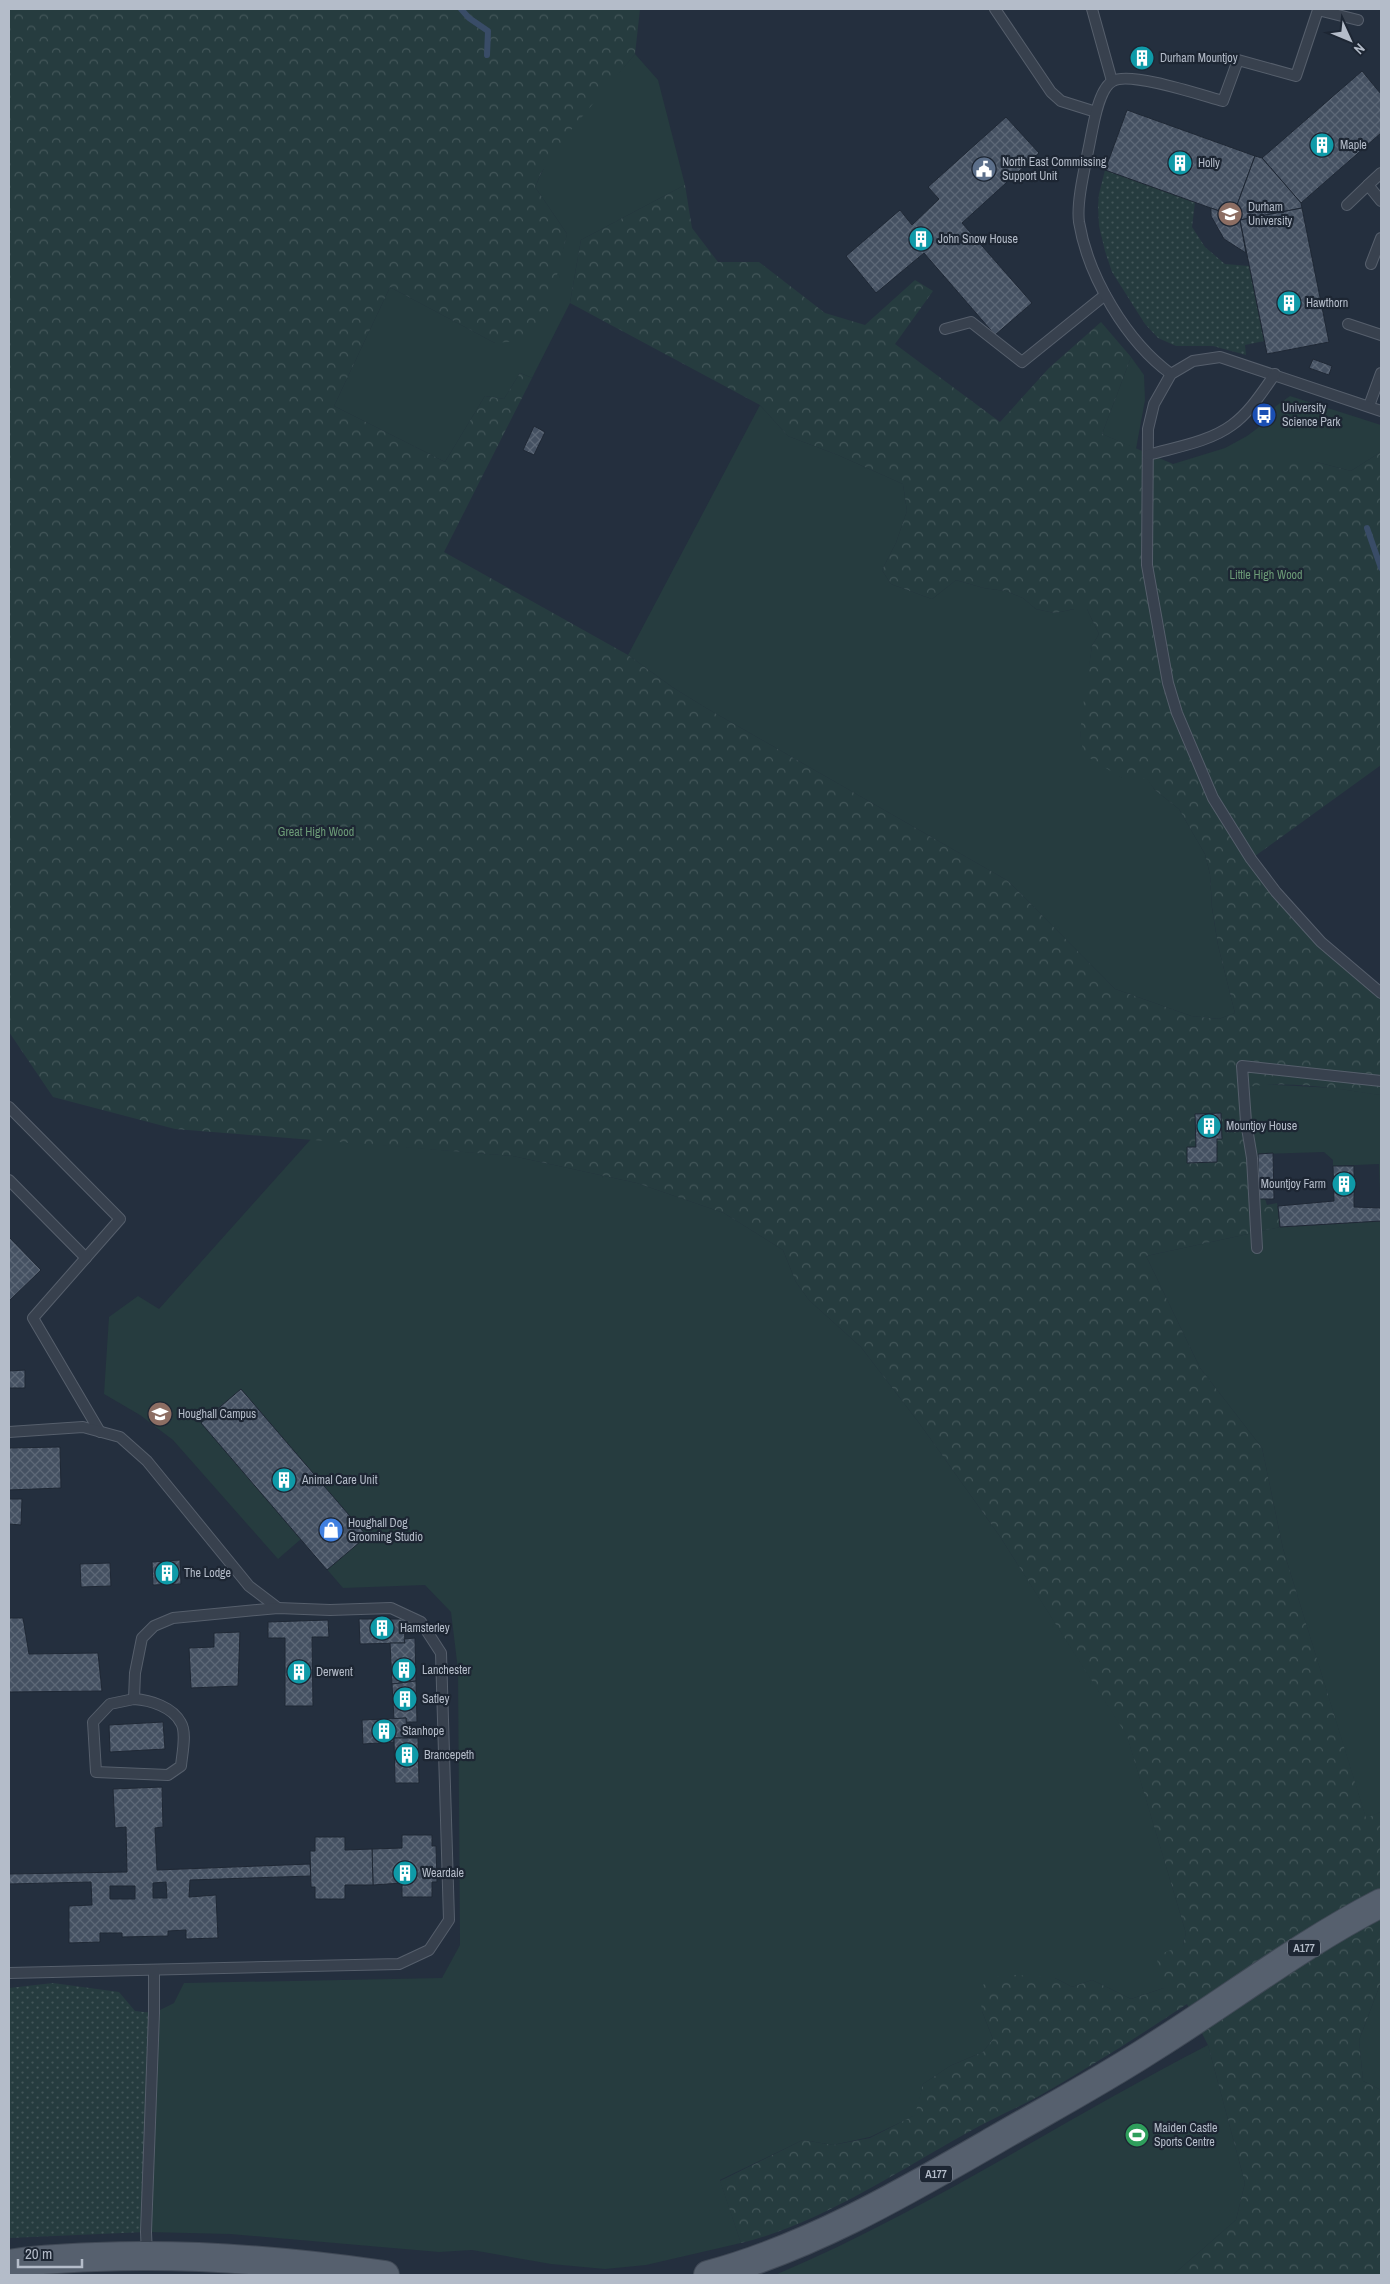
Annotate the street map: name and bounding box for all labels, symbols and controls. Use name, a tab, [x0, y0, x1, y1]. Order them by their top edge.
north arrow	[1325, 15, 1375, 65]
text: N	[1350, 40, 1369, 58]
building icon: Durham Mountjoy	[1129, 45, 1155, 71]
place label: Durham Mountjoy	[1160, 50, 1238, 66]
building icon: Maple	[1309, 132, 1335, 158]
place label: Maple	[1340, 137, 1367, 153]
building icon: Holly	[1167, 150, 1193, 176]
place label: North East Commissing Support Unit	[1002, 154, 1107, 184]
place label: Holly	[1198, 155, 1220, 171]
public building icon: North East Commissing Support Unit	[971, 156, 997, 182]
place label: Durham University	[1248, 199, 1292, 229]
school or university icon: Durham University	[1217, 201, 1243, 227]
building icon: John Snow House	[908, 226, 934, 252]
place label: John Snow House	[938, 231, 1018, 247]
building icon: Hawthorn	[1276, 290, 1302, 316]
place label: Hawthorn	[1306, 295, 1348, 311]
place label: University Science Park	[1282, 400, 1341, 430]
bus stop icon: University Science Park	[1251, 402, 1277, 428]
park label: Little High Wood	[1229, 567, 1303, 583]
park label: Great High Wood	[278, 824, 354, 840]
building icon: Mountjoy House	[1196, 1113, 1222, 1139]
place label: Mountjoy House	[1226, 1118, 1297, 1134]
building icon: Mountjoy Farm	[1331, 1171, 1357, 1197]
place label: Mountjoy Farm	[1261, 1176, 1326, 1192]
school or university icon: Houghall Campus	[147, 1401, 173, 1427]
place label: Houghall Campus	[178, 1406, 256, 1422]
building icon: Animal Care Unit	[271, 1467, 297, 1493]
place label: Animal Care Unit	[301, 1472, 378, 1488]
place label: Houghall Dog Grooming Studio	[348, 1515, 423, 1545]
shop icon: Houghall Dog Grooming Studio	[318, 1517, 344, 1543]
building icon: The Lodge	[154, 1560, 180, 1586]
place label: The Lodge	[184, 1565, 231, 1581]
building icon: Hamsterley	[369, 1615, 395, 1641]
place label: Hamsterley	[400, 1620, 450, 1636]
building icon: Lanchester	[391, 1657, 417, 1683]
building icon: Derwent	[286, 1659, 312, 1685]
place label: Lanchester	[422, 1662, 471, 1678]
place label: Derwent	[316, 1664, 353, 1680]
building icon: Satley	[392, 1686, 418, 1712]
place label: Satley	[422, 1691, 449, 1707]
building icon: Stanhope	[371, 1718, 397, 1744]
place label: Stanhope	[402, 1723, 444, 1739]
building icon: Brancepeth	[394, 1742, 420, 1768]
place label: Brancepeth	[424, 1747, 474, 1763]
building icon: Weardale	[392, 1860, 418, 1886]
place label: Weardale	[422, 1865, 464, 1881]
road number: A177	[1288, 1940, 1320, 1956]
place label: Maiden Castle Sports Centre	[1154, 2120, 1217, 2150]
sports icon: Maiden Castle Sports Centre	[1124, 2122, 1150, 2148]
road number: A177	[920, 2166, 952, 2182]
scale bar	[18, 2236, 81, 2268]
text: 20 m	[25, 2243, 52, 2264]

